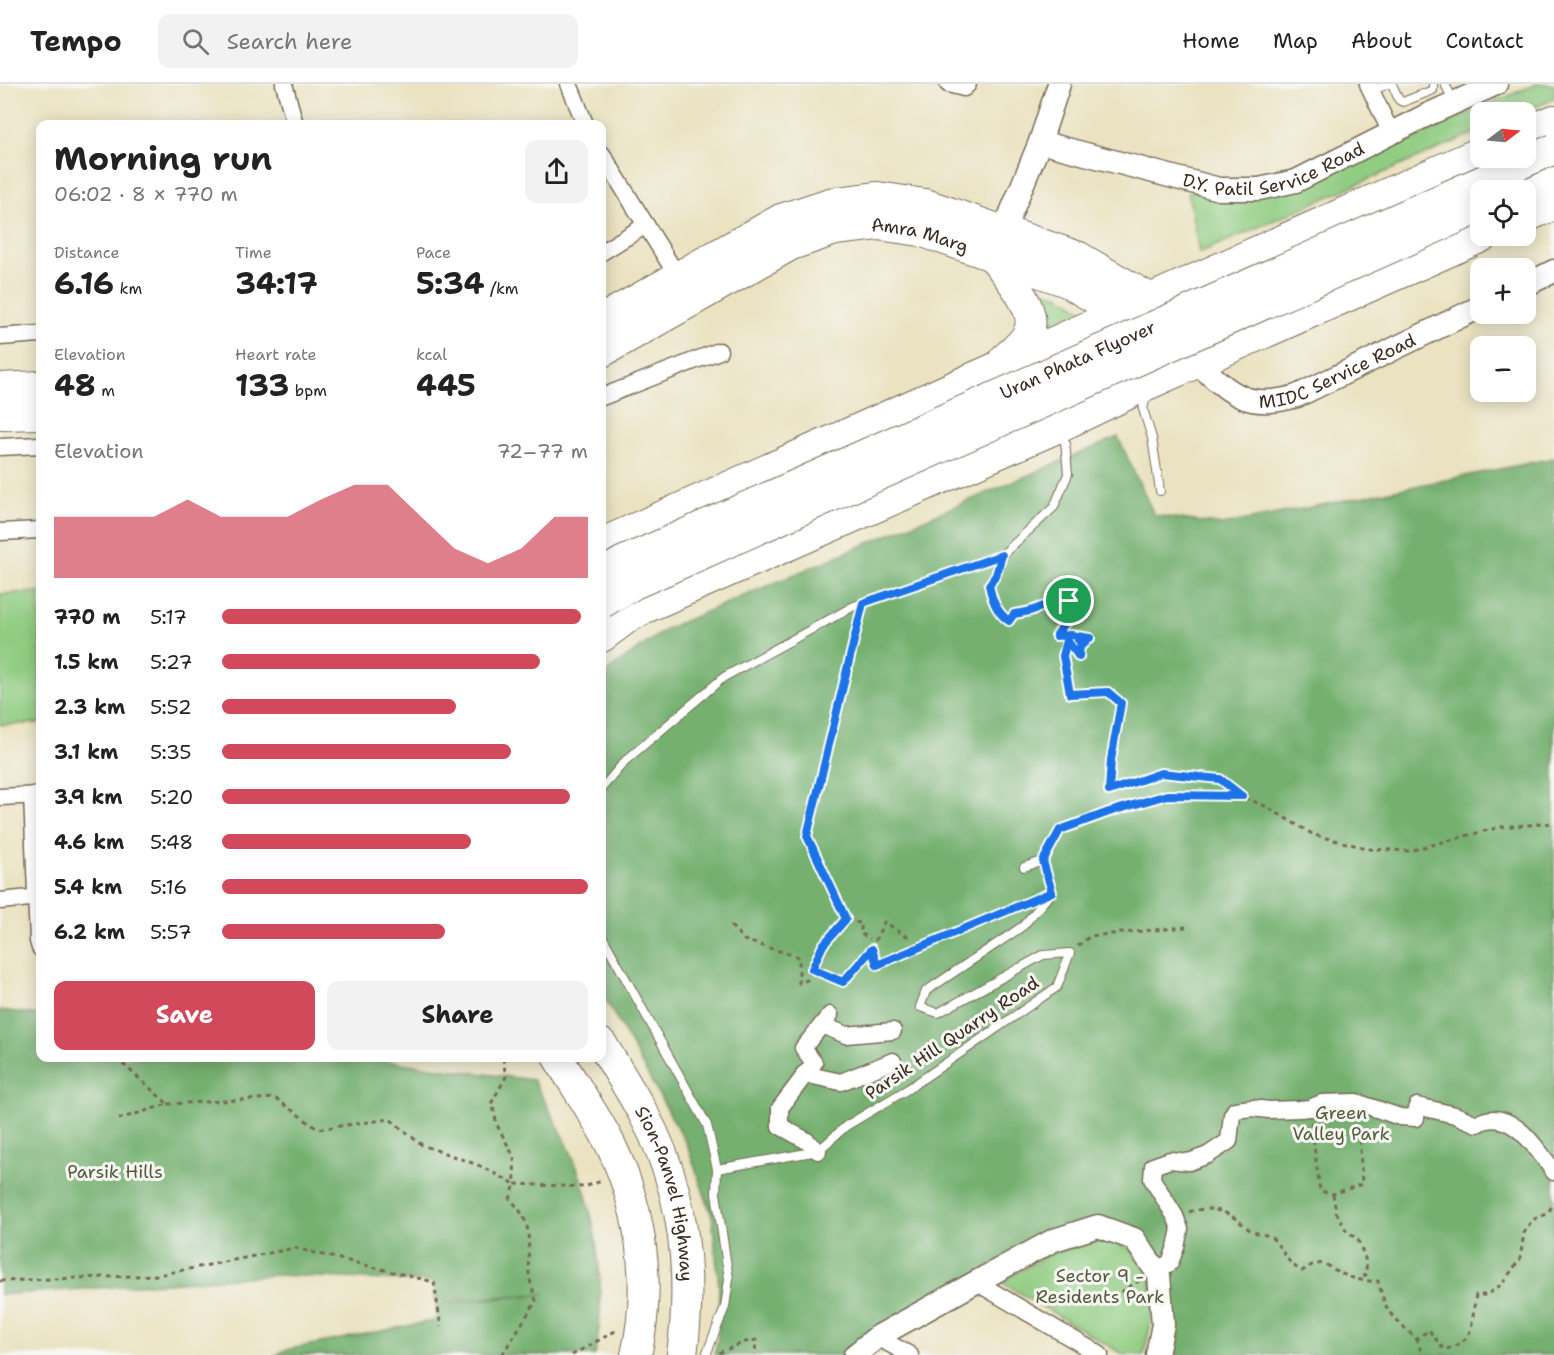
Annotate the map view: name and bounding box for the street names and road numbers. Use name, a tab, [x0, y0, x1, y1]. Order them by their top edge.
street label: D.Y. Patil Service Road	[1180, 136, 1369, 201]
street label: Amra Marg	[870, 212, 972, 259]
street label: Uran Phata Flyover	[996, 315, 1160, 405]
street label: MIDC Service Road	[1258, 328, 1420, 414]
street label: Parsik Hill Quarry Road	[860, 971, 1044, 1105]
street label: Sion-Panvel Highway	[629, 1102, 698, 1282]

